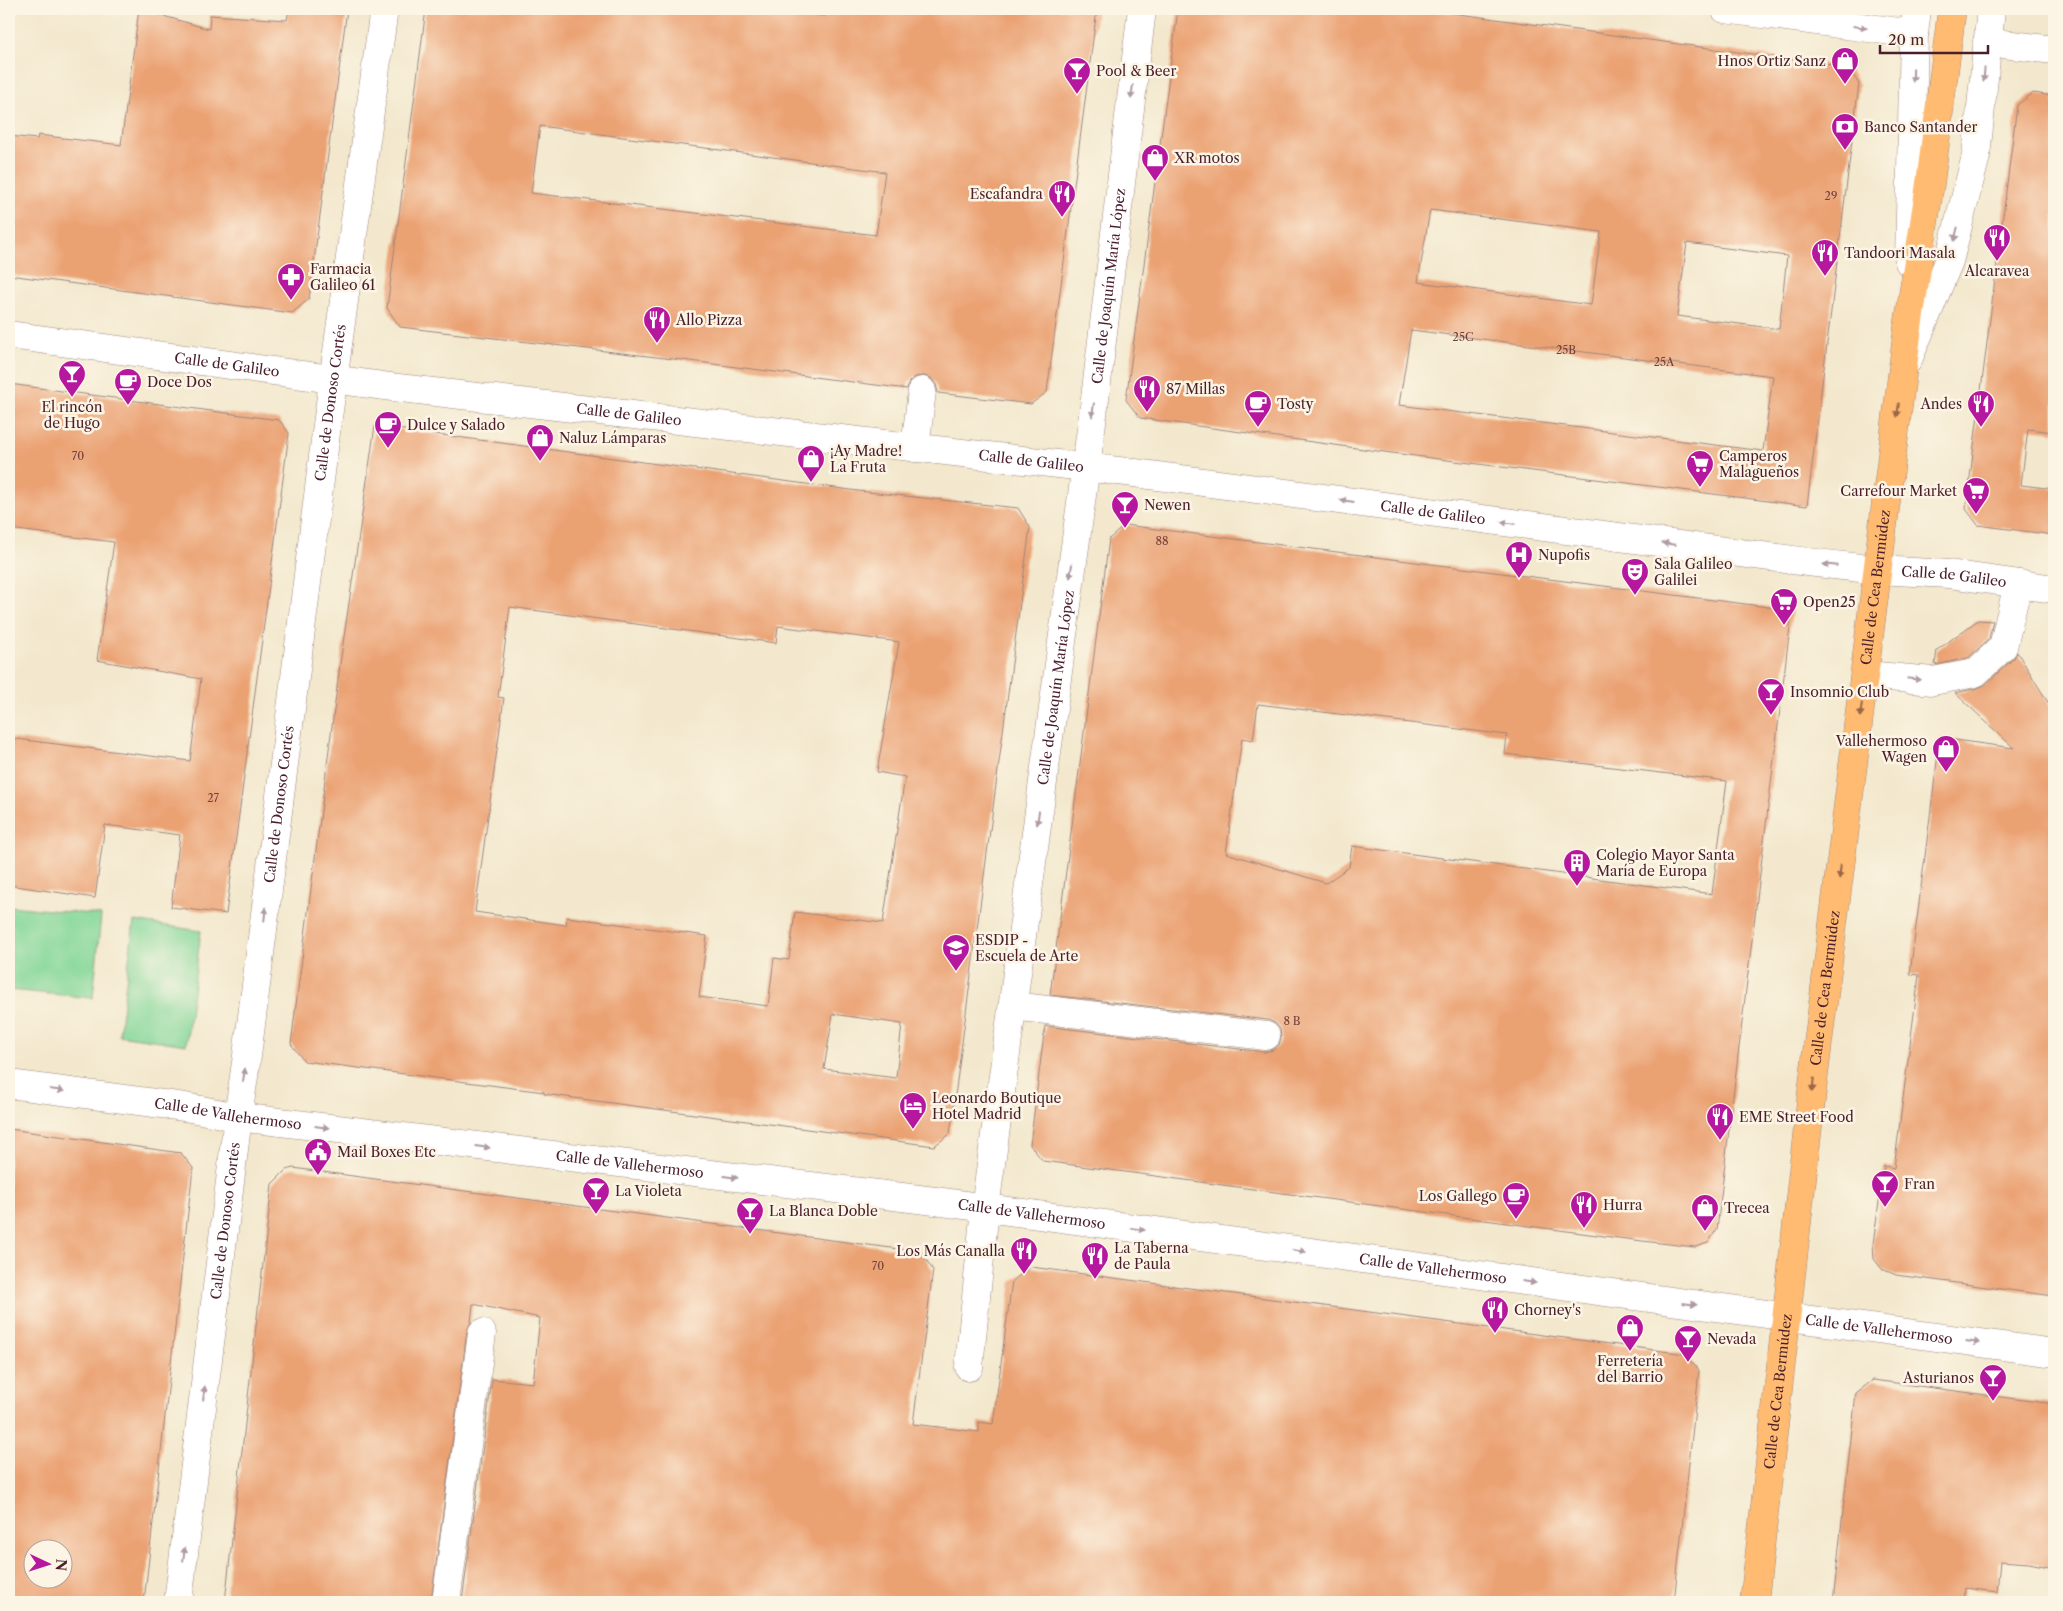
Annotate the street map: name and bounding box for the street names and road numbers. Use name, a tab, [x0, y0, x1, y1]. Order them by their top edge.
street label: Calle de Joaquín María López	[1088, 187, 1129, 385]
street label: Calle de Donoso Cortés	[311, 323, 350, 482]
street label: Calle de Galileo	[173, 349, 281, 381]
street label: Calle de Galileo	[575, 399, 683, 429]
street label: Calle de Galileo	[978, 446, 1085, 476]
street label: Calle de Galileo	[1379, 497, 1487, 528]
street label: Calle de Cea Bermúdez	[1857, 509, 1894, 666]
street label: Calle de Galileo	[1901, 562, 2008, 591]
street label: Calle de Joaquín María López	[1034, 589, 1078, 786]
street label: Calle de Donoso Cortés	[260, 725, 298, 884]
street label: Calle de Cea Bermúdez	[1806, 909, 1844, 1067]
street label: Calle de Vallehermoso	[153, 1094, 303, 1134]
street label: Calle de Donoso Cortés	[207, 1141, 244, 1300]
street label: Calle de Vallehermoso	[555, 1146, 705, 1182]
street label: Calle de Vallehermoso	[957, 1195, 1107, 1233]
street label: Calle de Vallehermoso	[1358, 1250, 1508, 1288]
street label: Calle de Vallehermoso	[1804, 1310, 1954, 1348]
street label: Calle de Cea Bermúdez	[1760, 1313, 1796, 1470]

